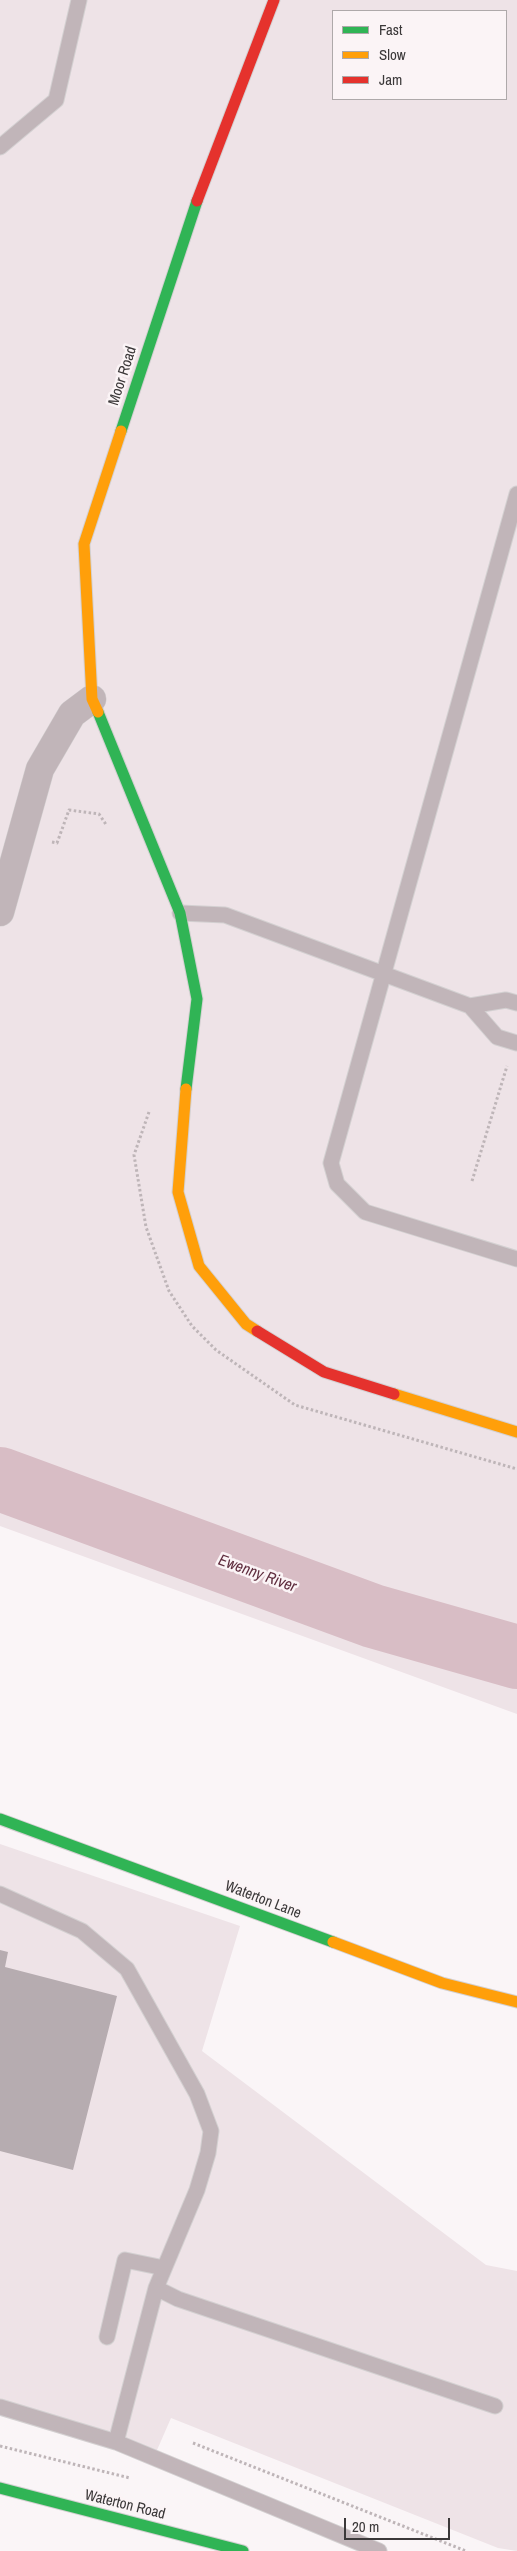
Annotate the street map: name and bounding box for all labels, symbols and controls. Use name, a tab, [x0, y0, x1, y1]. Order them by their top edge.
legend	[332, 10, 507, 100]
text: Fast	[379, 19, 402, 40]
text: Slow	[379, 44, 406, 65]
text: Jam	[379, 69, 402, 90]
street label: Moor Road	[105, 344, 141, 408]
water label: Ewenny River	[215, 1551, 299, 1597]
street label: Waterton Lane	[222, 1877, 304, 1923]
street label: Waterton Road	[83, 2486, 167, 2524]
scale bar	[347, 2508, 453, 2540]
text: 20 m	[352, 2516, 379, 2537]

